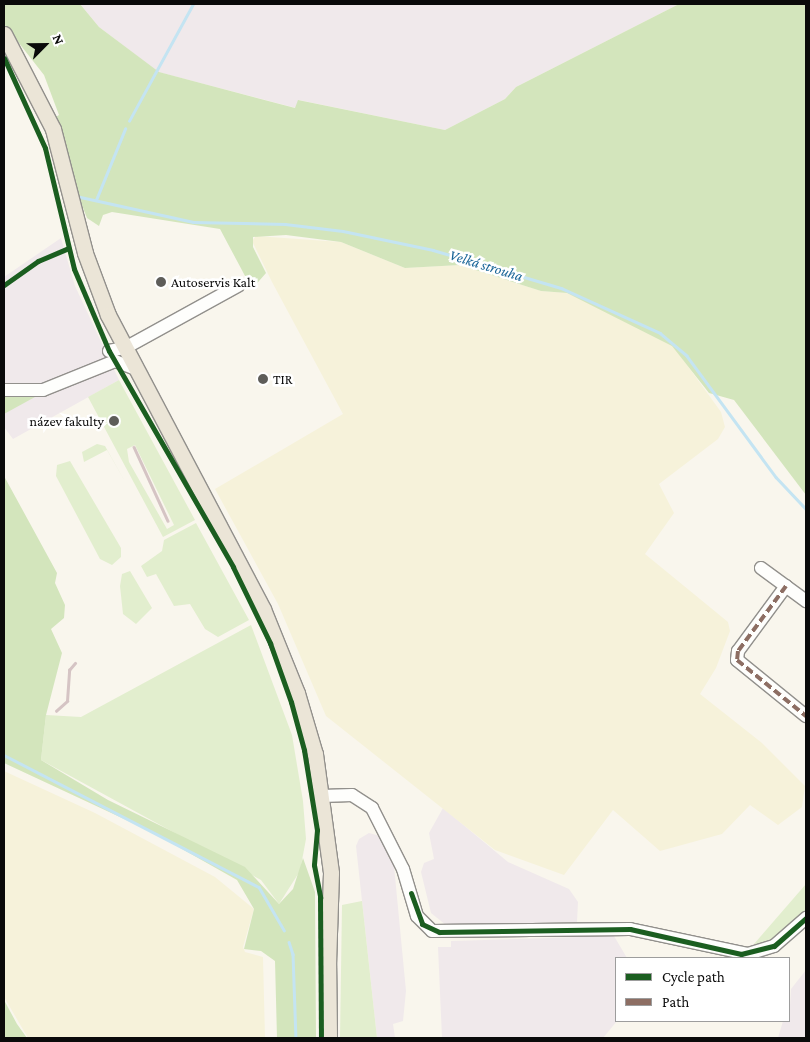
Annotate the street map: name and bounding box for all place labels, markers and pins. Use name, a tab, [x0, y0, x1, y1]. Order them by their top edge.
place label: Autoservis Kalt	[171, 274, 255, 290]
marker: Autoservis Kalt	[155, 276, 167, 288]
place label: TIR	[273, 371, 293, 387]
marker: TIR	[257, 373, 269, 385]
place label: název fakulty	[30, 413, 104, 429]
marker: název fakulty	[108, 415, 120, 427]

